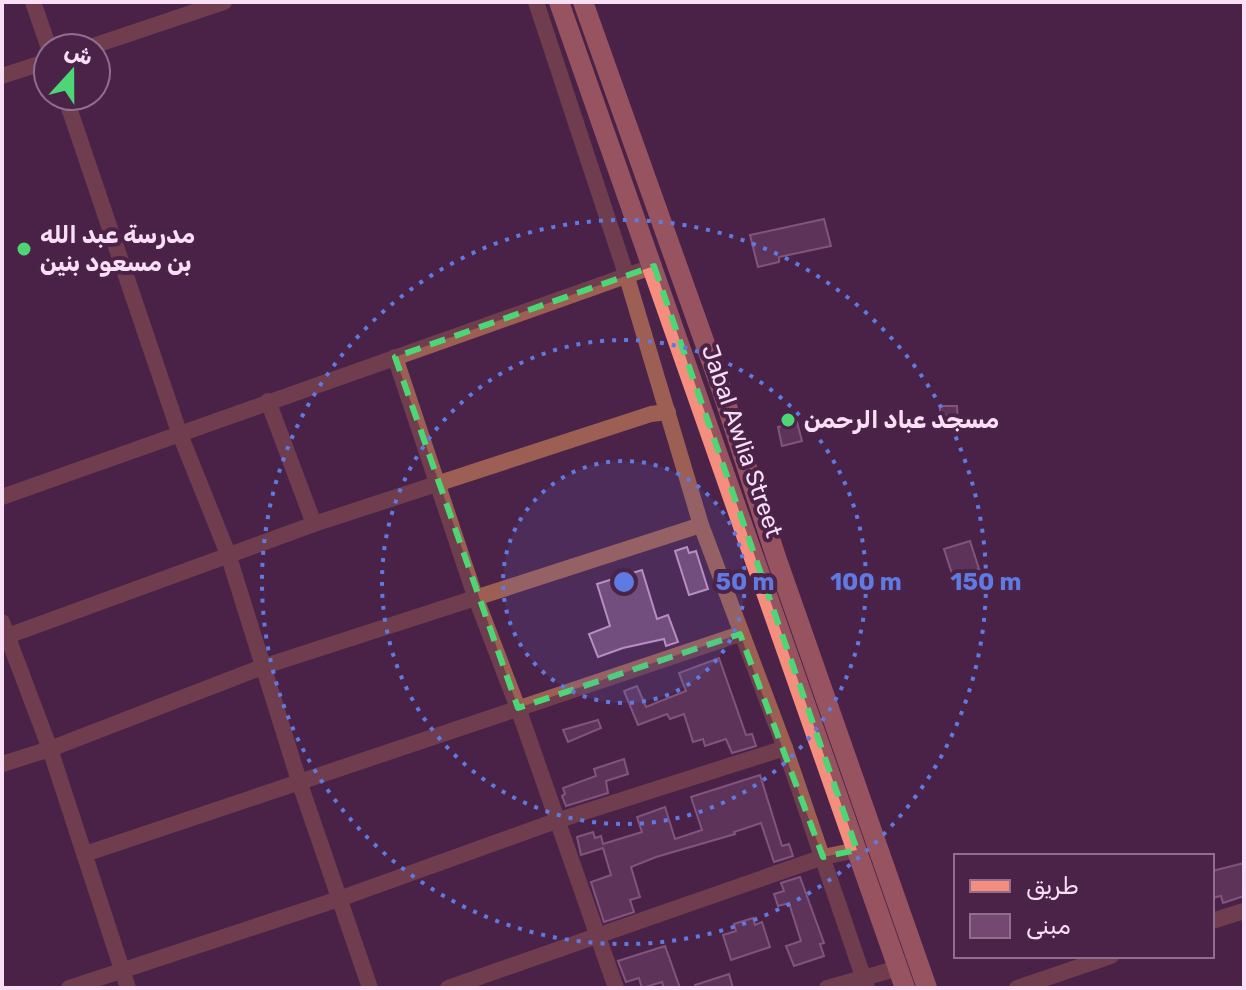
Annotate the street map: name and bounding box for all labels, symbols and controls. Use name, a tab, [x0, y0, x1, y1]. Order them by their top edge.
north arrow	[32, 32, 112, 112]
text: ش	[61, 36, 97, 71]
place label: مدرسة عبد الله بن مسعود بنين	[40, 221, 195, 277]
marker: مدرسة عبد الله بن مسعود بنين	[15, 240, 33, 258]
street label: Jabal Awlia Street	[696, 341, 788, 541]
place label: مسجد عباد الرحمن	[804, 406, 999, 434]
marker: مسجد عباد الرحمن	[779, 411, 797, 429]
centre of rings	[610, 568, 638, 596]
text: 50 m	[716, 568, 774, 596]
text: 100 m	[830, 568, 902, 596]
text: 150 m	[951, 568, 1021, 596]
legend	[954, 854, 1214, 958]
text: طريق	[1026, 872, 1079, 900]
text: مبنى	[1026, 912, 1071, 940]

